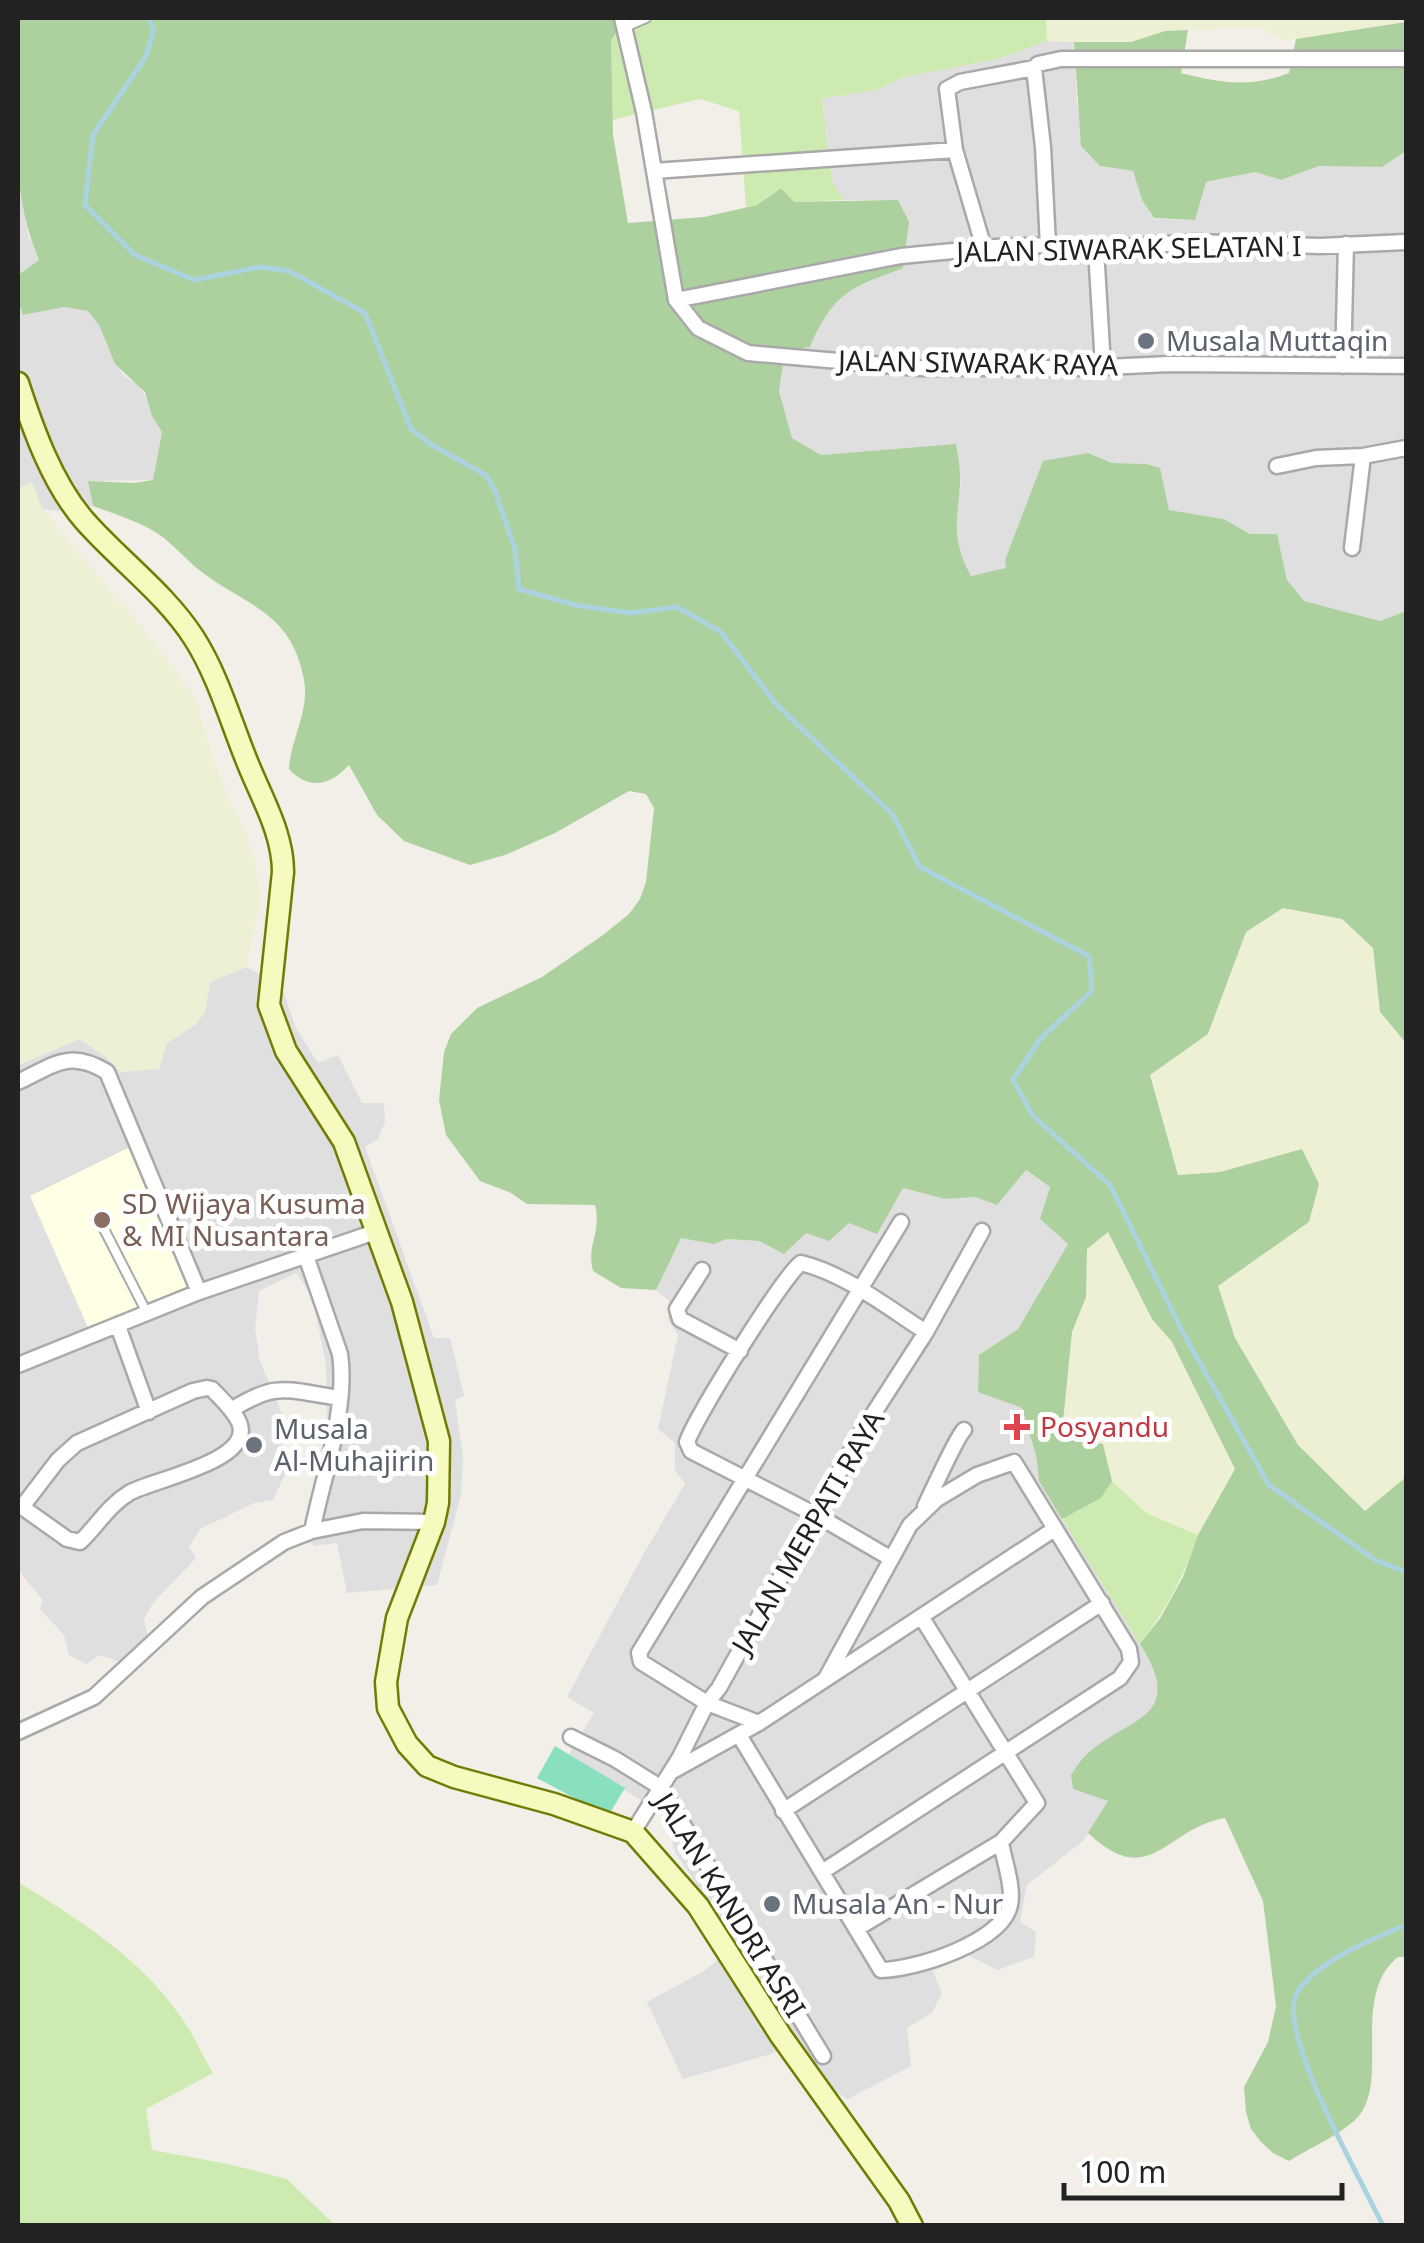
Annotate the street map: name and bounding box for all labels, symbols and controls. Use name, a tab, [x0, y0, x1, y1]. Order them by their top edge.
street label: JALAN SIWARAK SELATAN I	[953, 226, 1302, 270]
place label: Musala Muttaqin	[1166, 321, 1388, 359]
marker: Musala Muttaqin	[1135, 330, 1157, 352]
street label: JALAN SIWARAK RAYA	[835, 341, 1118, 383]
place label: SD Wijaya Kusuma & MI Nusantara	[122, 1184, 366, 1254]
marker: SD Wijaya Kusuma & MI Nusantara	[91, 1209, 113, 1231]
street label: JALAN MERPATI RAYA	[721, 1403, 892, 1662]
place label: Posyandu	[1040, 1407, 1169, 1445]
place label: Musala Al-Muhajirin	[274, 1409, 434, 1479]
marker: Posyandu	[1004, 1414, 1030, 1440]
marker: Musala Al-Muhajirin	[243, 1434, 265, 1456]
street label: JALAN KANDRI ASRI	[645, 1782, 815, 2024]
place label: Musala An - Nur	[792, 1884, 1003, 1922]
marker: Musala An - Nur	[761, 1893, 783, 1915]
scale bar	[1064, 2138, 1342, 2200]
text: 100 m	[1079, 2151, 1166, 2192]

